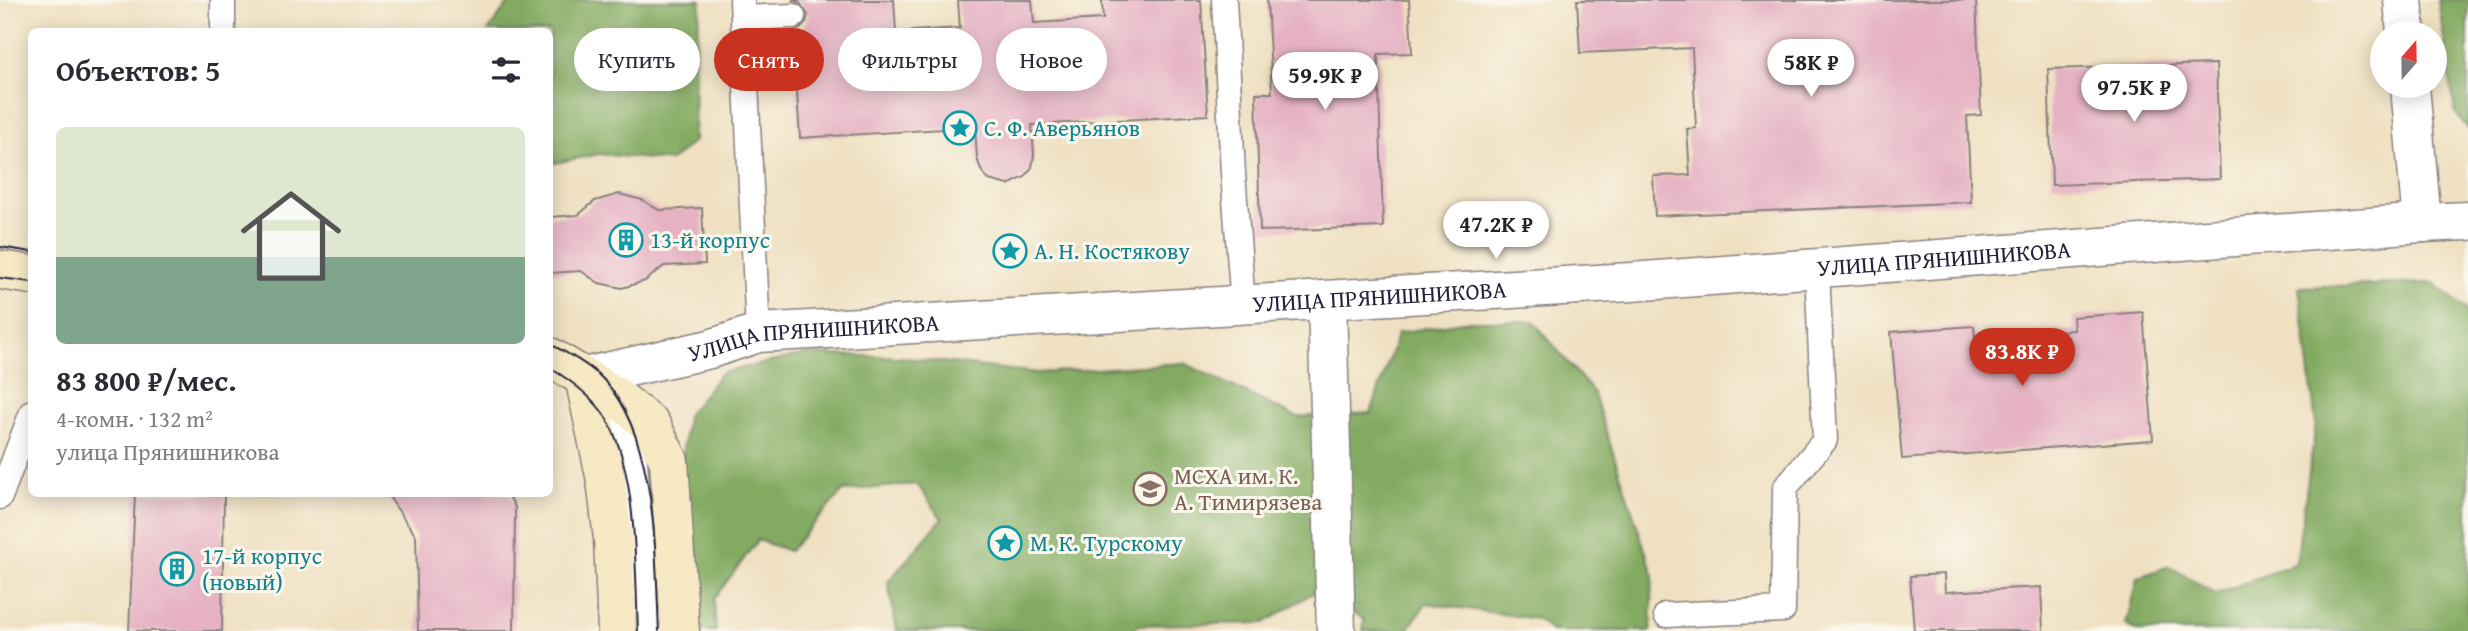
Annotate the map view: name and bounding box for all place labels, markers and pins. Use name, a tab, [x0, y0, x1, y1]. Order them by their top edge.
pin: 58K ₽	[1762, 40, 1860, 99]
pin: 59.9K ₽	[1260, 52, 1390, 112]
pin: 97.5K ₽	[2069, 64, 2199, 124]
place icon: С. Ф. Аверьянов	[941, 109, 979, 147]
place label: С. Ф. Аверьянов	[984, 111, 1140, 144]
pin: 47.2K ₽	[1431, 202, 1561, 261]
building icon: 13-й корпус	[607, 221, 645, 259]
place label: 13-й корпус	[650, 223, 770, 256]
place icon: А. Н. Костякову	[991, 232, 1029, 270]
place label: А. Н. Костякову	[1034, 234, 1190, 267]
pin: 83.8K ₽	[1957, 328, 2087, 388]
place label: МСХА им. К. А. Тимирязева	[1174, 459, 1322, 518]
school or university icon: МСХА им. К. А. Тимирязева	[1131, 470, 1169, 508]
place icon: М. К. Турскому	[986, 524, 1024, 562]
place label: М. К. Турскому	[1030, 526, 1183, 559]
place label: 17-й корпус (новый)	[202, 539, 322, 598]
building icon: 17-й корпус (новый)	[158, 550, 196, 588]

